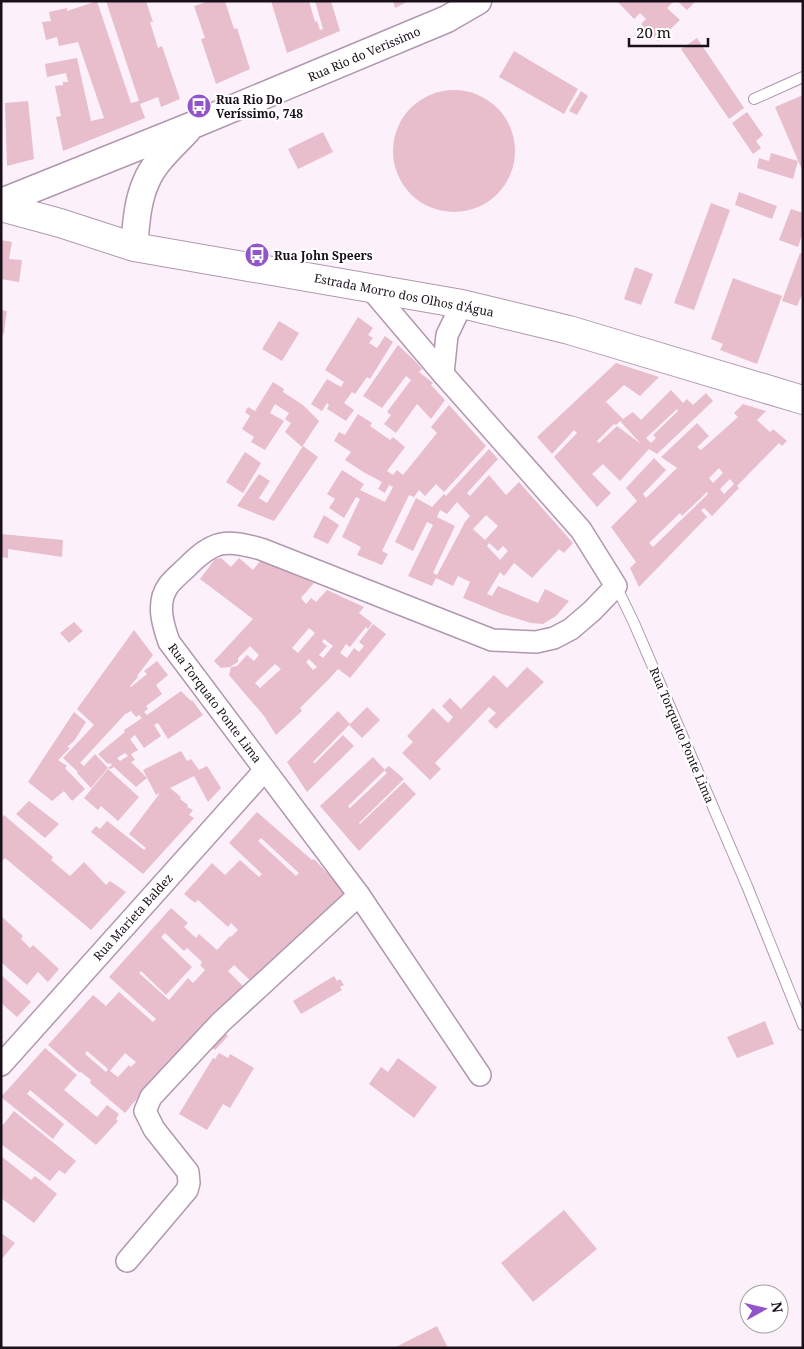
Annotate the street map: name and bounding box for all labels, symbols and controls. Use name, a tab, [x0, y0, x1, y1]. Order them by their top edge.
scale bar	[629, 15, 708, 47]
text: 20 m	[636, 22, 671, 42]
street label: Rua Rio do Verissimo	[305, 23, 423, 85]
place label: Rua Rio Do Veríssimo, 748	[216, 91, 303, 122]
bus stop icon: Rua Rio Do Veríssimo, 748	[186, 93, 212, 119]
bus stop icon: Rua John Speers	[244, 242, 270, 268]
place label: Rua John Speers	[274, 247, 373, 264]
street label: Estrada Morro dos Olhos d'Água	[313, 269, 496, 321]
street label: Rua Torquato Ponte Lima	[164, 640, 266, 767]
street label: Rua Torquato Ponte Lima	[646, 665, 718, 806]
street label: Rua Marieta Baldez	[89, 870, 177, 964]
north arrow	[739, 1284, 789, 1334]
text: N	[767, 1300, 788, 1314]

